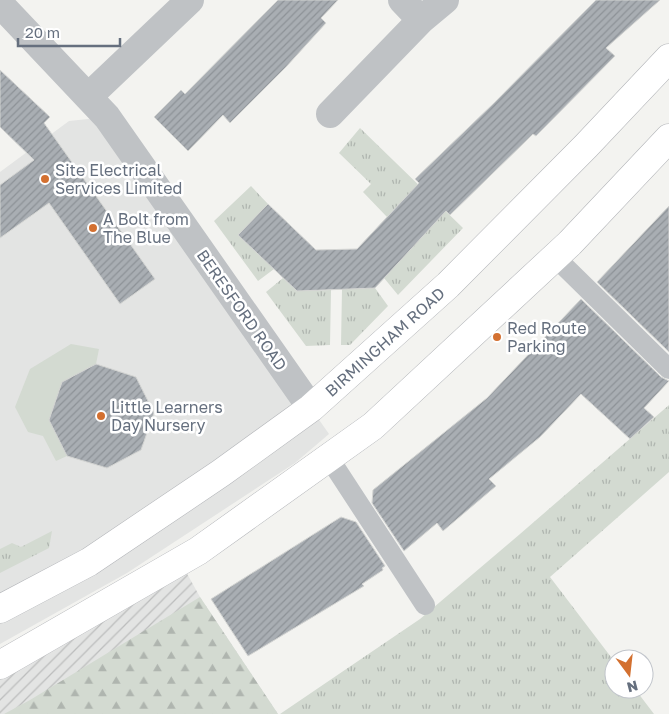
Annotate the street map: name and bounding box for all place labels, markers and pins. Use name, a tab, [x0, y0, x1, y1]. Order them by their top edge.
place label: Site Electrical Services Limited	[55, 160, 182, 198]
marker: Site Electrical Services Limited	[39, 173, 51, 185]
place label: A Bolt from The Blue	[103, 209, 189, 247]
marker: A Bolt from The Blue	[87, 222, 99, 234]
place label: Red Route Parking	[507, 318, 587, 356]
marker: Red Route Parking	[491, 331, 503, 343]
place label: Little Learners Day Nursery	[111, 397, 223, 435]
marker: Little Learners Day Nursery	[95, 410, 107, 422]

